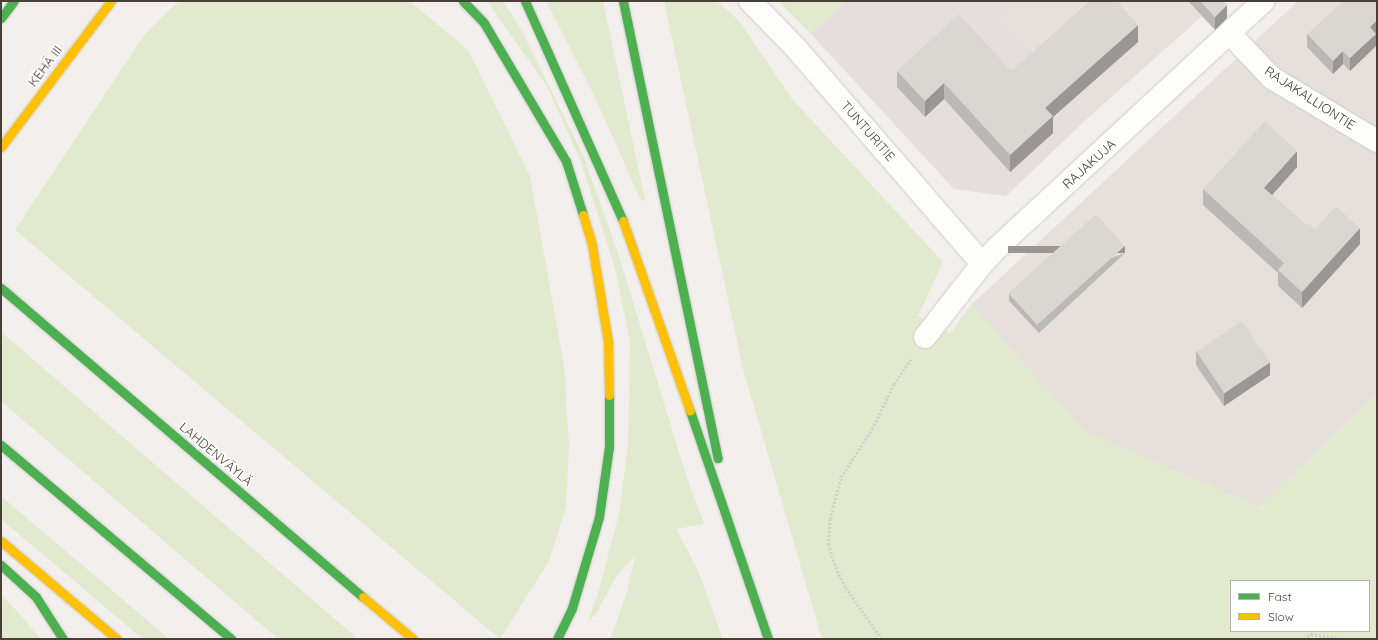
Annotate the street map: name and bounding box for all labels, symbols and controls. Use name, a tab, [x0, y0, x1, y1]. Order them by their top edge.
street label: KEHÄ III	[25, 42, 65, 90]
street label: RAJAKALLIONTIE	[1262, 63, 1358, 133]
street label: TUNTURITIE	[838, 98, 898, 164]
street label: RAJAKUJA	[1059, 136, 1119, 192]
street label: LAHDENVÄYLÄ	[176, 419, 256, 489]
legend	[1230, 580, 1370, 632]
text: Fast	[1268, 589, 1292, 604]
text: Slow	[1268, 609, 1294, 624]

